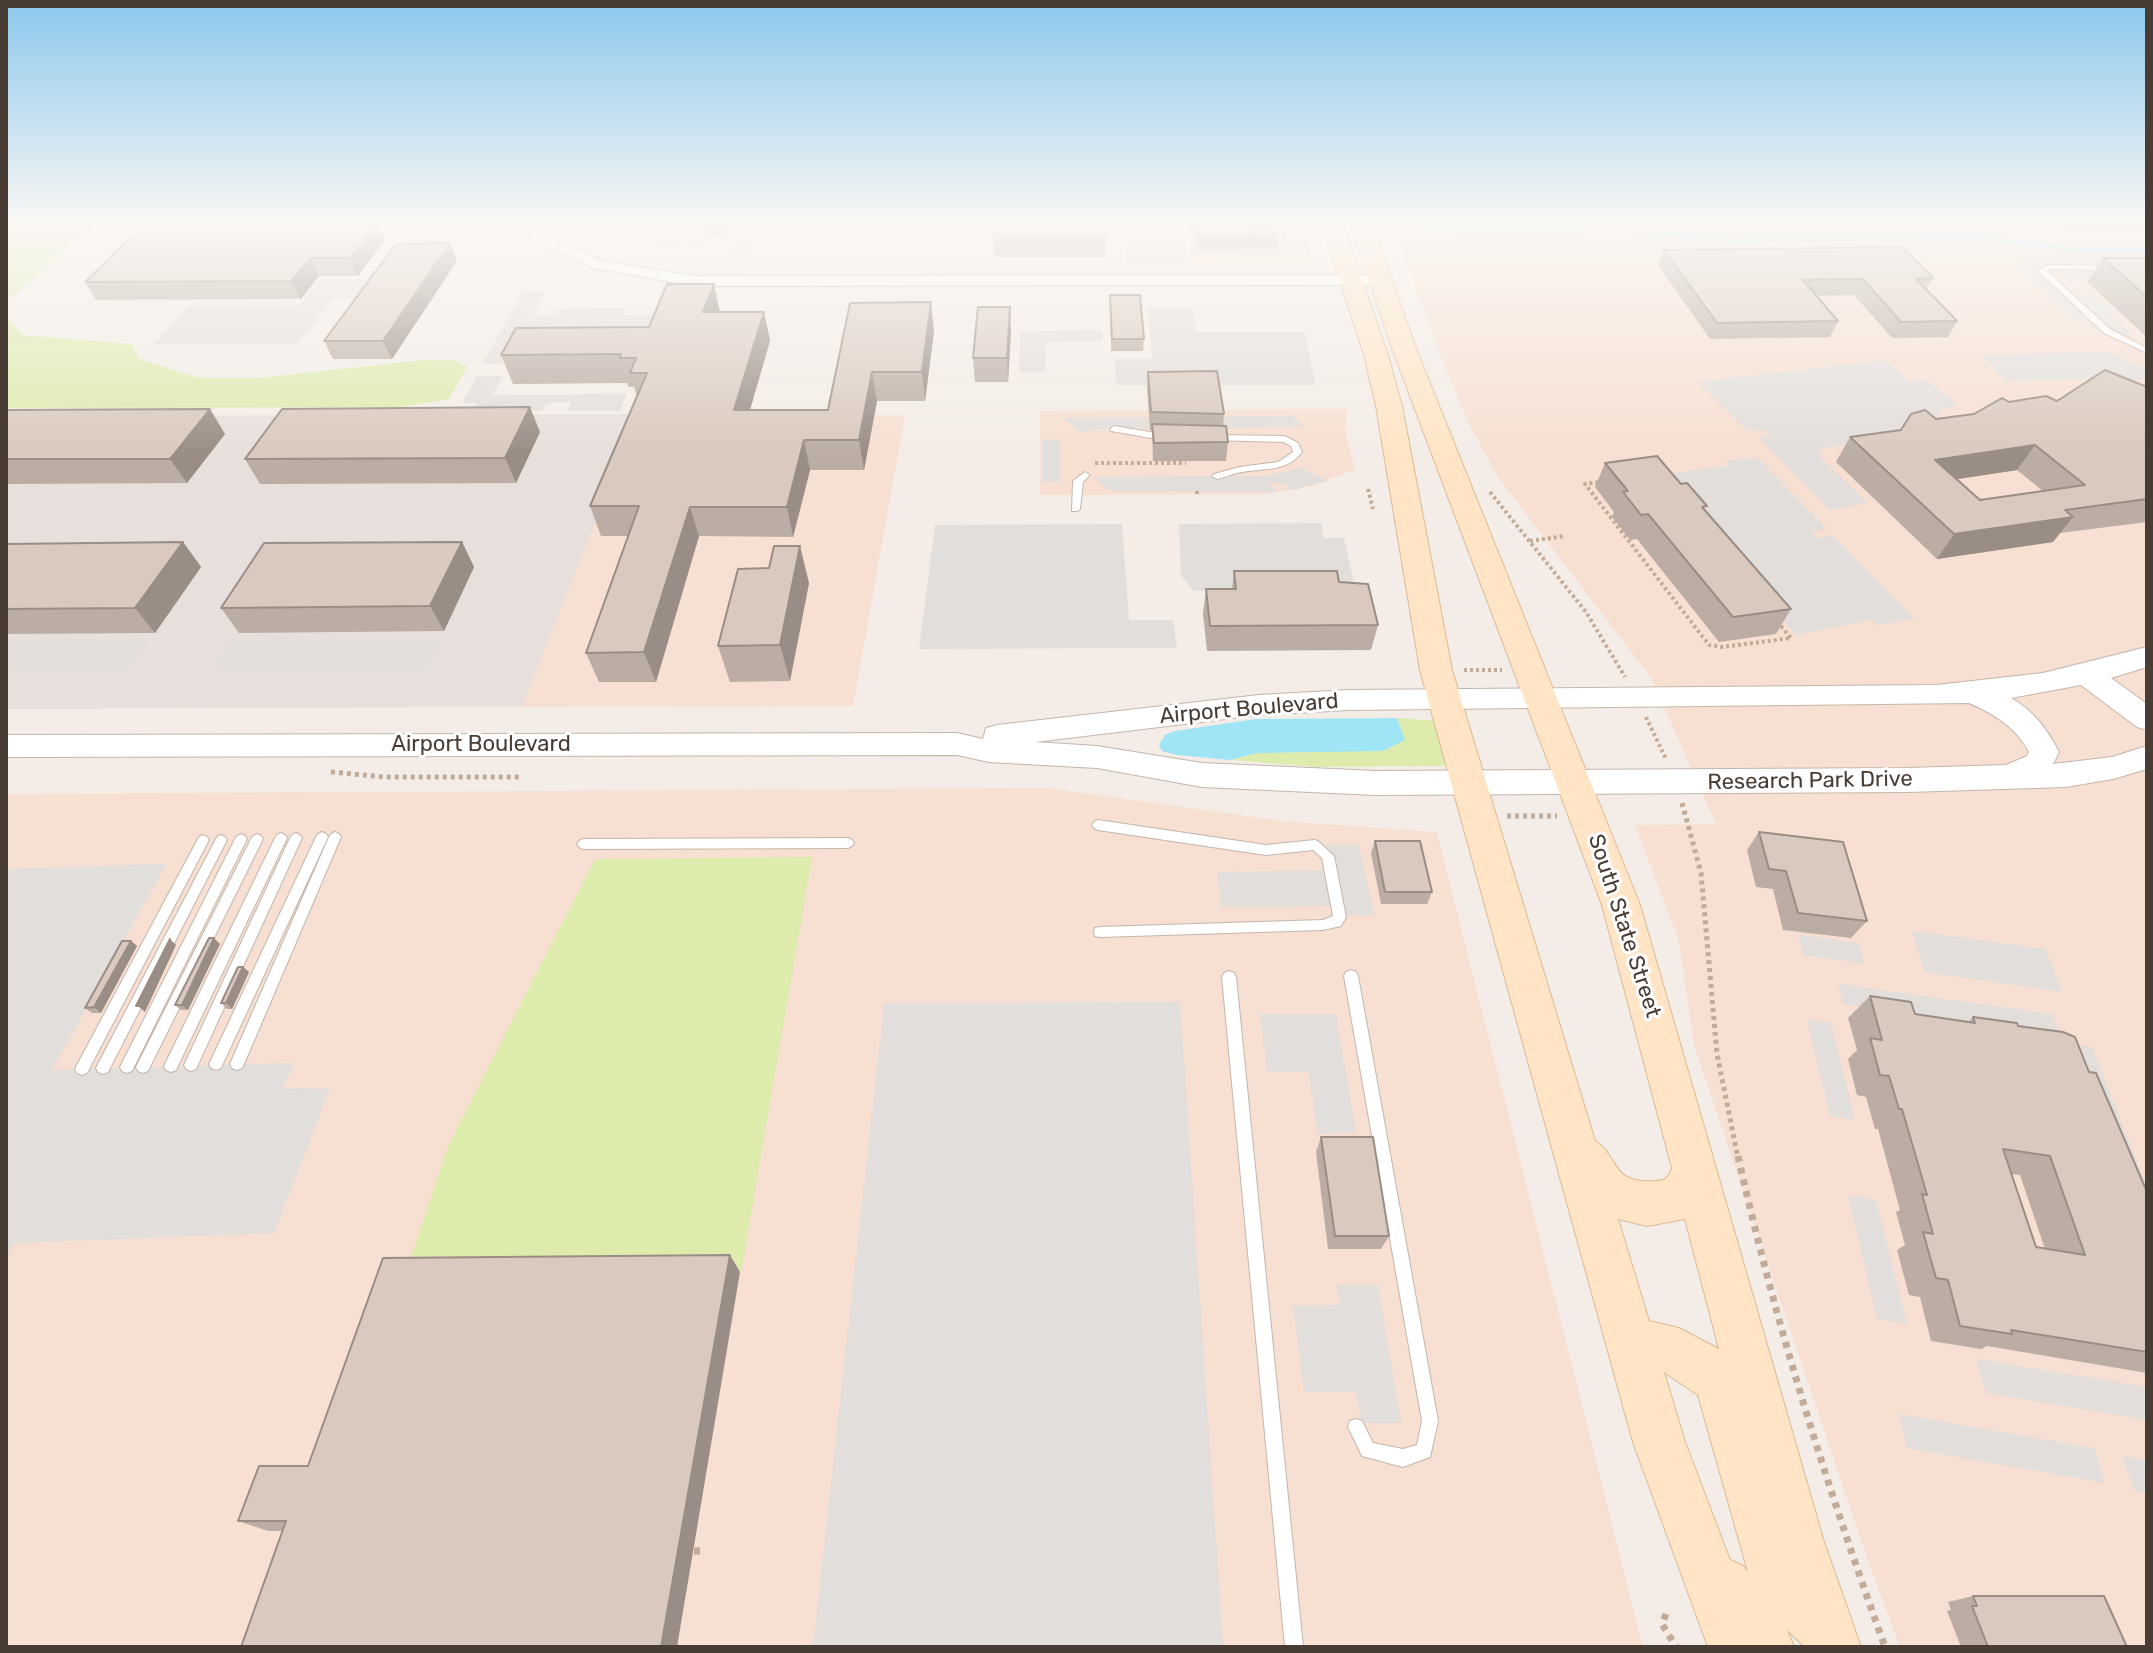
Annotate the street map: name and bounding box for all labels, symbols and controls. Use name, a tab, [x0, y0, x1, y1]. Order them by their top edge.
street label: Airport Boulevard	[1158, 688, 1340, 730]
street label: Airport Boulevard	[391, 732, 571, 758]
street label: Research Park Drive	[1707, 766, 1913, 796]
street label: South State Street	[1582, 831, 1666, 1021]

